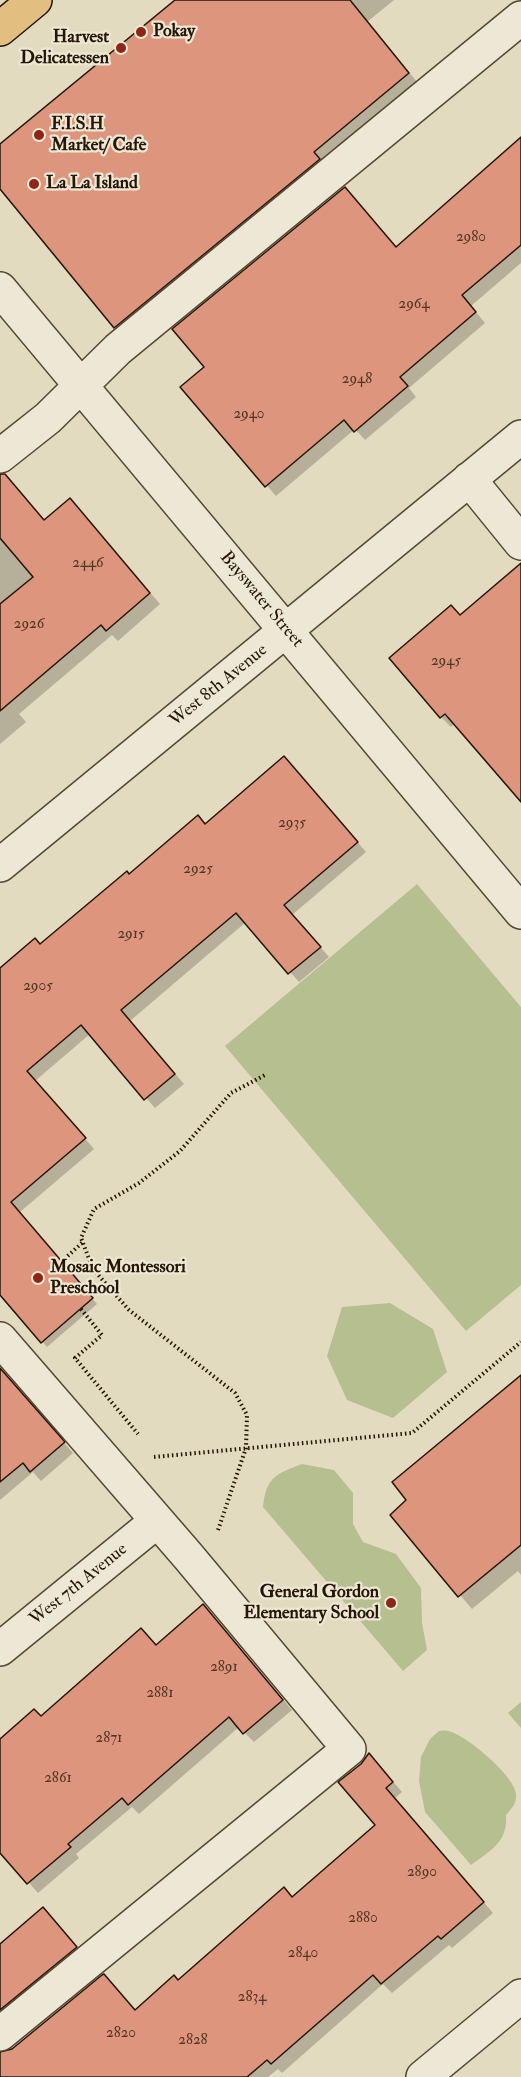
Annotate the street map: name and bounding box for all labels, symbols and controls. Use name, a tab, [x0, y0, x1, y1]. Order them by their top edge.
place label: Pokay	[153, 21, 195, 43]
marker: Pokay	[134, 25, 148, 39]
place label: Harvest Delicatessen	[20, 27, 109, 70]
marker: Harvest Delicatessen	[114, 41, 128, 55]
place label: F.I.S.H Market/ Cafe	[51, 114, 146, 156]
marker: F.I.S.H Market/ Cafe	[32, 128, 46, 142]
place label: La La Island	[46, 173, 138, 195]
marker: La La Island	[27, 177, 41, 191]
house number: 2980	[456, 229, 486, 247]
house number: 2964	[399, 296, 429, 314]
house number: 2948	[342, 371, 372, 389]
house number: 2940	[233, 406, 265, 424]
street label: Bayswater Street	[215, 548, 307, 652]
house number: 2446	[72, 555, 104, 573]
house number: 2926	[14, 616, 44, 634]
street label: West 8th Avenue	[166, 640, 272, 732]
house number: 2945	[431, 653, 461, 671]
house number: 2935	[278, 815, 306, 833]
house number: 2925	[183, 861, 213, 879]
house number: 2915	[117, 926, 145, 944]
house number: 2905	[23, 978, 53, 996]
place label: Mosaic Montessori Preschool	[50, 1257, 186, 1300]
marker: Mosaic Montessori Preschool	[31, 1271, 45, 1285]
street label: West 7th Avenue	[26, 1539, 132, 1631]
place label: General Gordon Elementary School	[243, 1582, 379, 1624]
marker: General Gordon Elementary School	[384, 1596, 398, 1610]
house number: 2891	[210, 1659, 238, 1677]
house number: 2881	[146, 1685, 174, 1703]
house number: 2871	[96, 1730, 122, 1748]
house number: 2861	[44, 1770, 72, 1788]
house number: 2890	[407, 1864, 437, 1882]
house number: 2880	[348, 1910, 378, 1928]
house number: 2840	[288, 1945, 318, 1963]
house number: 2834	[238, 1989, 266, 2007]
house number: 2820	[106, 2025, 136, 2043]
house number: 2828	[178, 2032, 208, 2050]

